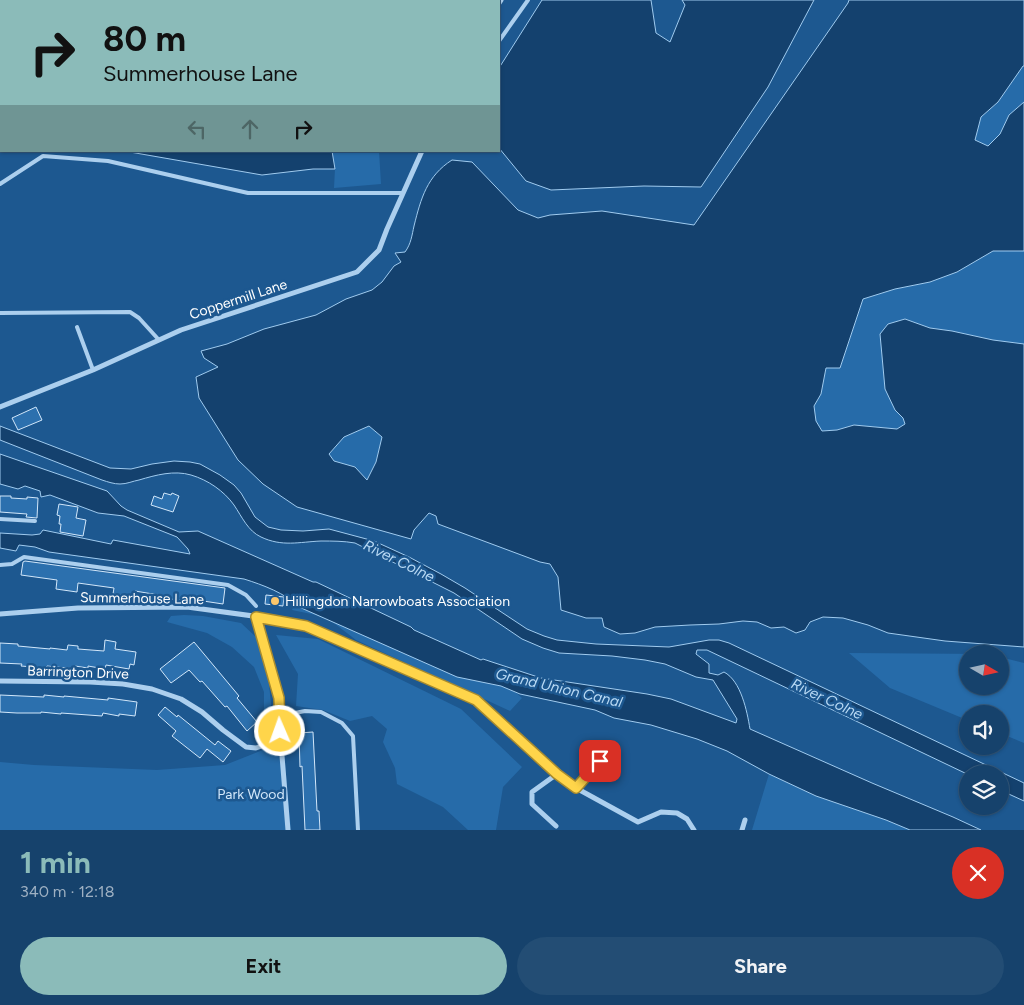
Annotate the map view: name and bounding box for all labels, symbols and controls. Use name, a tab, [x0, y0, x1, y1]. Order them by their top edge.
text: 80 m	[103, 18, 186, 60]
icon: right	[20, 20, 85, 85]
text: Summerhouse Lane	[103, 60, 298, 87]
icon: left	[183, 115, 211, 143]
icon: ahead	[236, 115, 264, 143]
icon: right	[289, 115, 317, 143]
street label: Coppermill Lane	[187, 276, 290, 323]
water label: River Colne	[360, 536, 438, 586]
street label: Summerhouse Lane	[80, 589, 204, 608]
place label: Hillingdon Narrowboats Association	[285, 593, 510, 610]
marker: Hillingdon Narrowboats Association	[269, 595, 281, 607]
north arrow	[959, 645, 1009, 695]
map controls	[959, 645, 1009, 815]
street label: Barrington Drive	[27, 662, 129, 683]
water label: Grand Union Canal	[494, 665, 625, 711]
water label: River Colne	[788, 675, 866, 723]
position arrow	[253, 704, 305, 756]
button: sound	[959, 705, 1009, 755]
pin	[579, 740, 621, 782]
icon: arrive	[586, 747, 614, 775]
button: layers	[959, 765, 1009, 815]
park label: Park Wood	[217, 786, 285, 803]
text: 1 min	[20, 844, 91, 881]
button: close	[952, 847, 1004, 899]
text: 340 m · 12:18	[20, 882, 114, 901]
button: Exit	[20, 937, 507, 995]
button: Share	[517, 937, 1004, 995]

